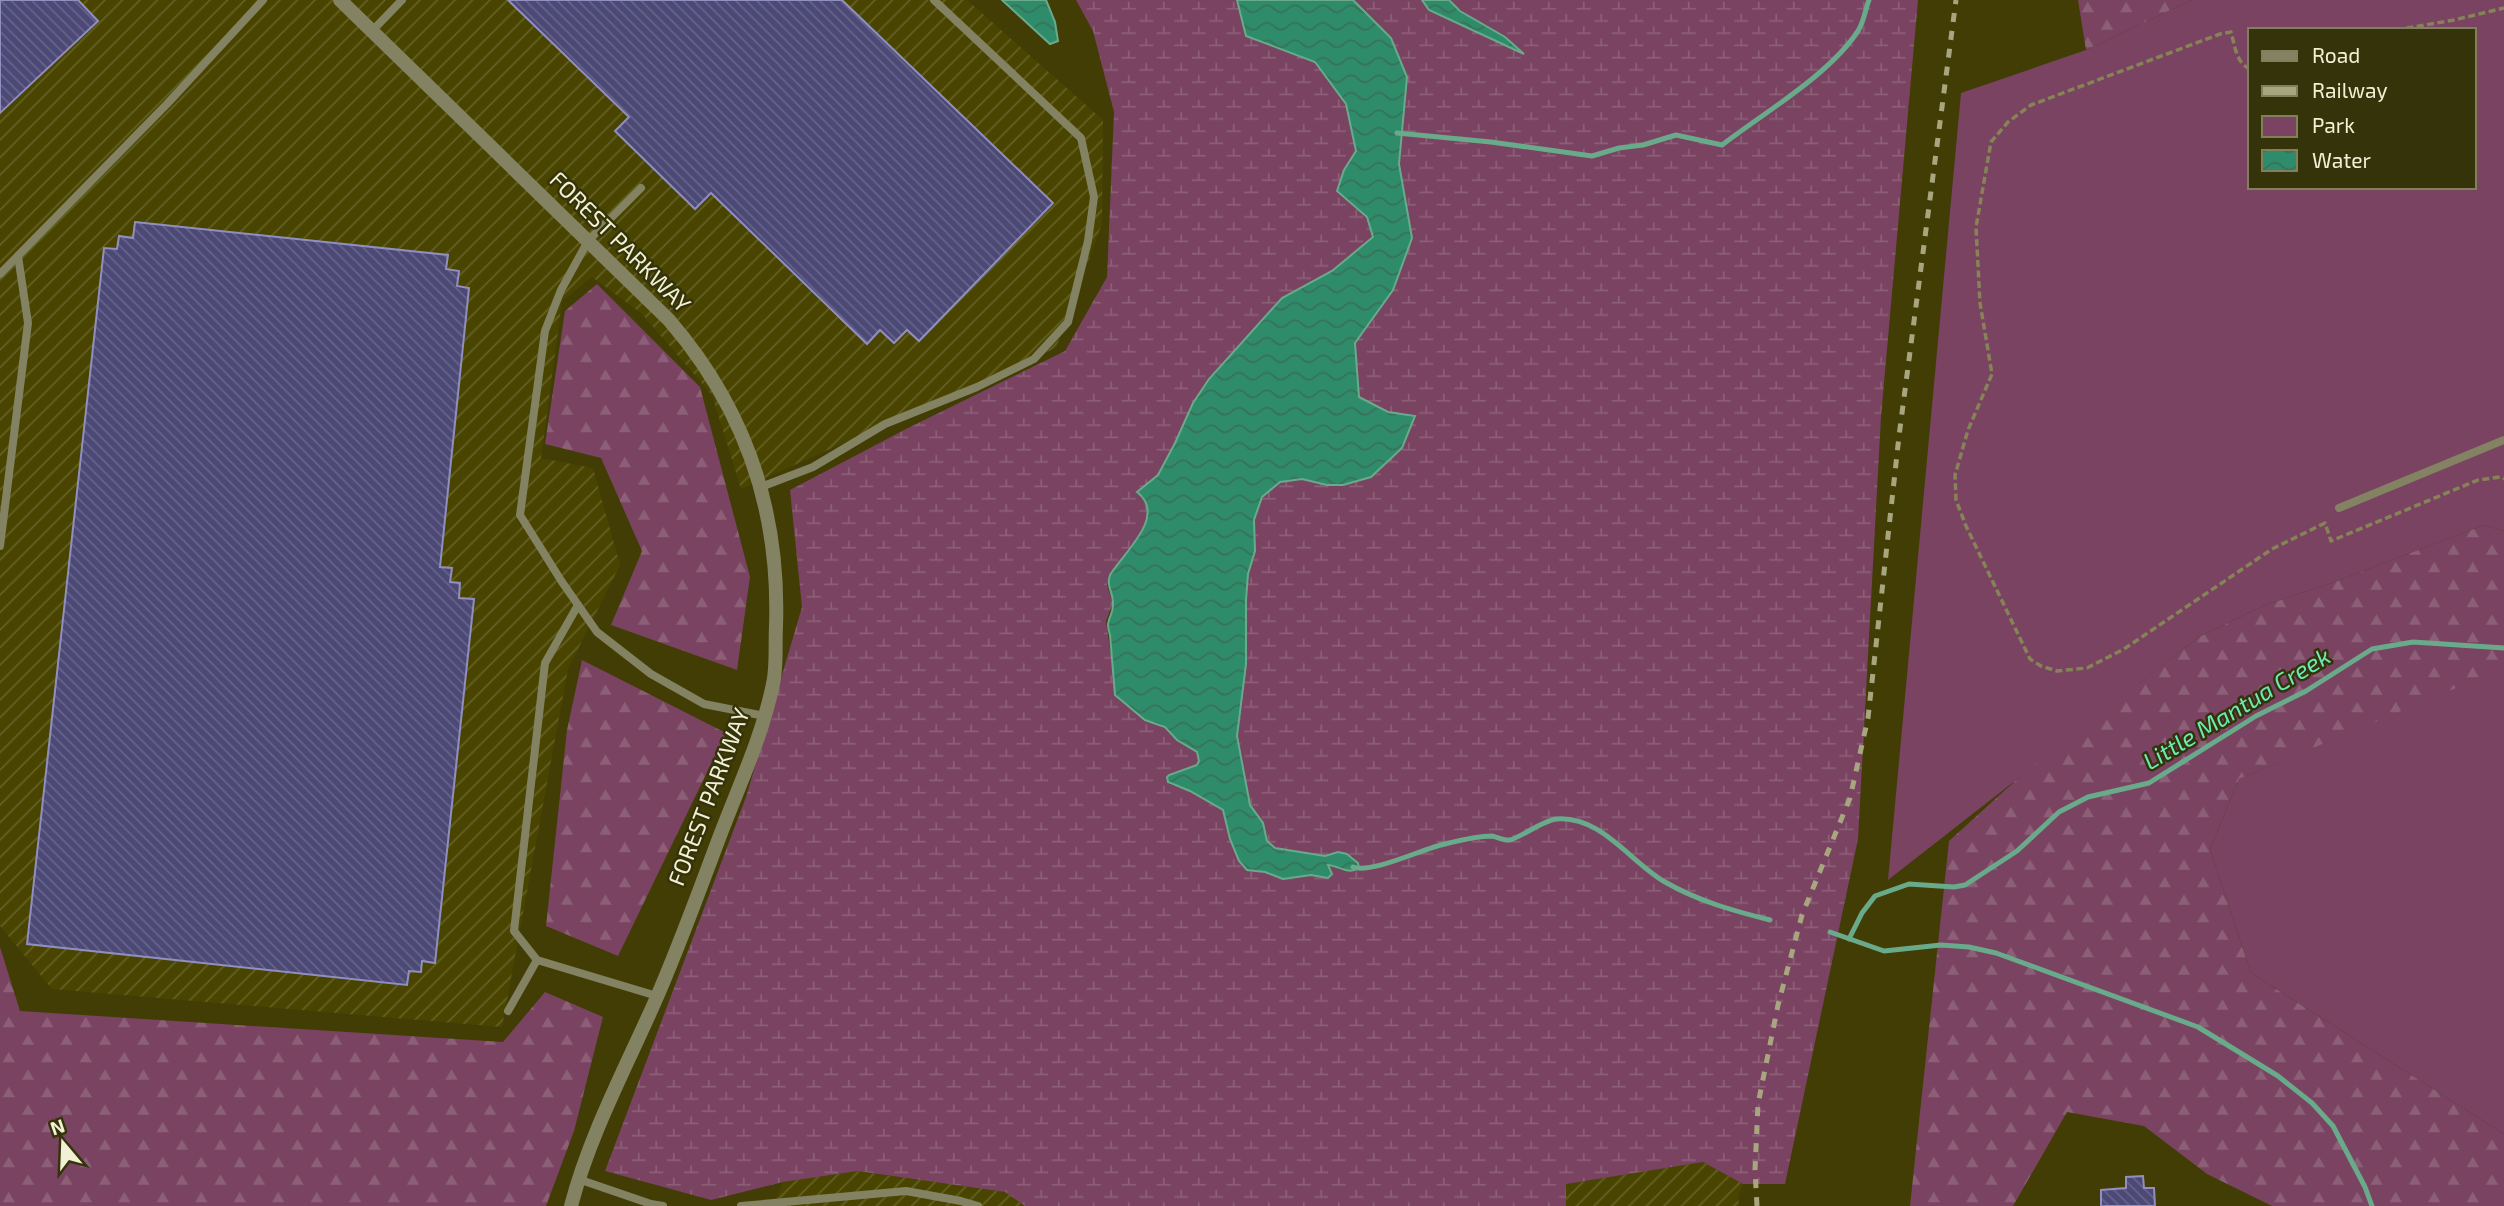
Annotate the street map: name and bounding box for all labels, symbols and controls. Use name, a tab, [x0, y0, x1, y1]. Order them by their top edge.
legend	[2248, 28, 2476, 189]
text: Road	[2312, 42, 2360, 67]
text: Railway	[2312, 77, 2388, 102]
text: Park	[2312, 112, 2355, 137]
text: Water	[2312, 147, 2371, 172]
street label: FOREST PARKWAY	[544, 165, 697, 318]
water label: Little Mantua Creek	[2137, 640, 2335, 775]
street label: FOREST PARKWAY	[661, 704, 755, 889]
north arrow	[28, 1108, 98, 1178]
text: N	[47, 1113, 68, 1140]

